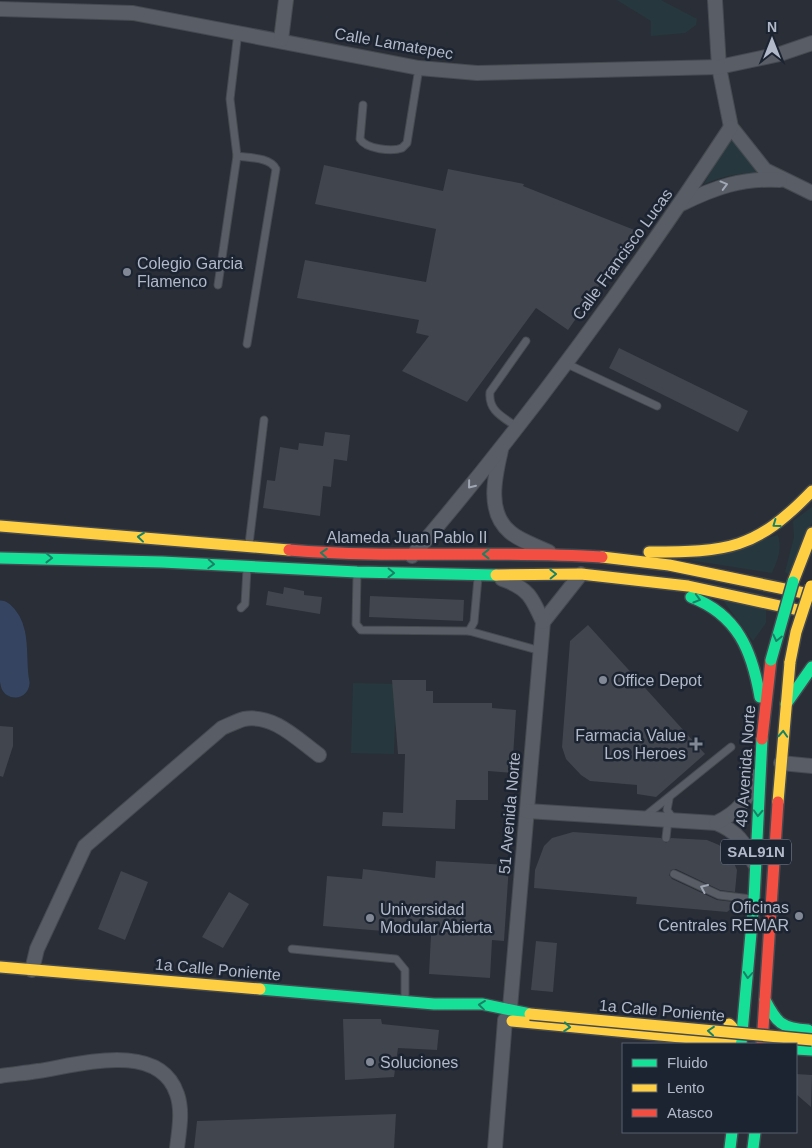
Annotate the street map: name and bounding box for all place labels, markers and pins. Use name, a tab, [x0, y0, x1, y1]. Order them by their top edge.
place label: Colegio Garcia Flamenco	[137, 255, 243, 290]
marker: Colegio Garcia Flamenco	[121, 266, 133, 278]
place label: Office Depot	[613, 672, 702, 689]
marker: Office Depot	[597, 674, 609, 686]
place label: Farmacia Value Los Heroes	[575, 727, 686, 762]
marker: Farmacia Value Los Heroes	[690, 738, 702, 750]
place label: Oficinas Centrales REMAR	[658, 899, 789, 934]
place label: Universidad Modular Abierta	[380, 901, 492, 936]
marker: Oficinas Centrales REMAR	[793, 910, 805, 922]
marker: Universidad Modular Abierta	[364, 912, 376, 924]
place label: Soluciones	[380, 1054, 458, 1071]
marker: Soluciones	[364, 1056, 376, 1068]

